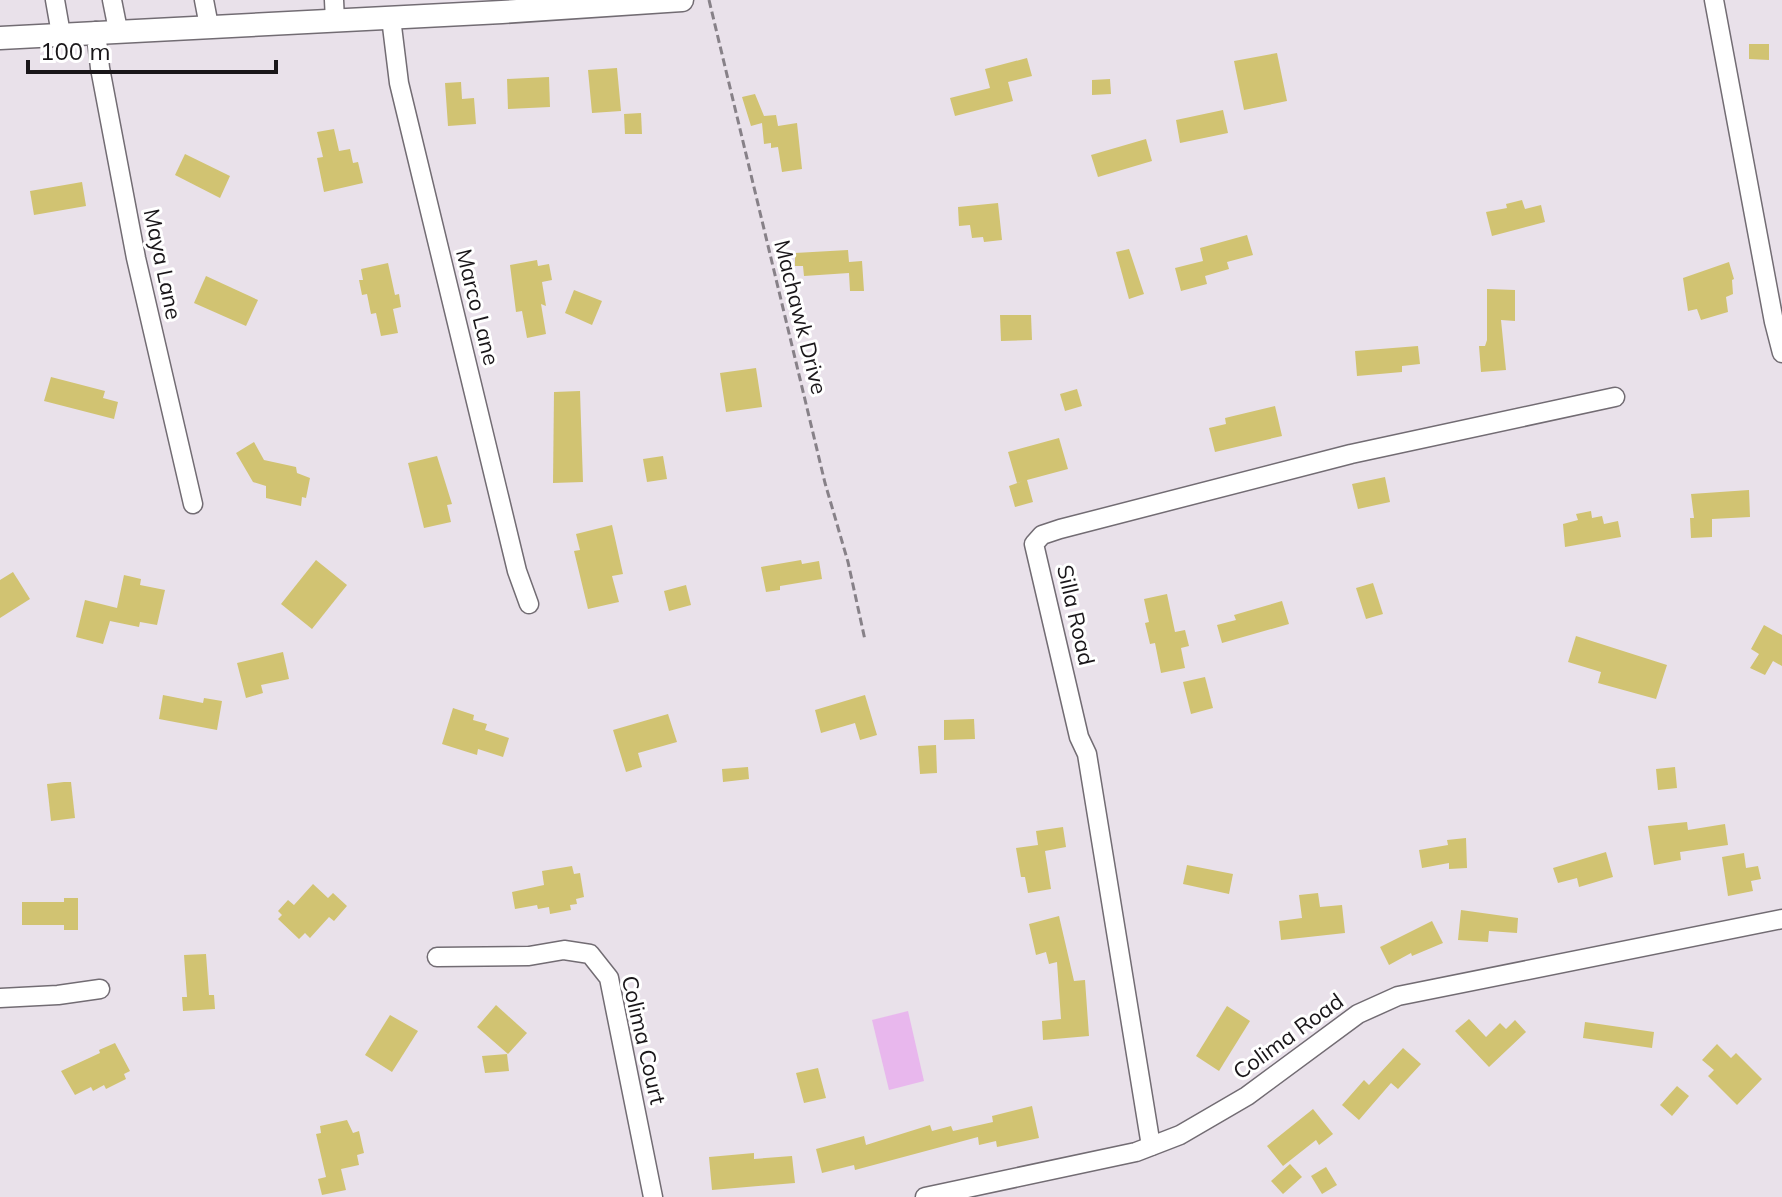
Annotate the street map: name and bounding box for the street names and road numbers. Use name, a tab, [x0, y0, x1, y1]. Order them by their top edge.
street label: Maya Lane	[138, 206, 188, 322]
street label: Machawk Drive	[768, 237, 834, 397]
street label: Marco Lane	[450, 246, 506, 368]
street label: Silla Road	[1051, 562, 1101, 668]
street label: Colima Court	[616, 973, 672, 1107]
street label: Colima Road	[1227, 987, 1349, 1085]

